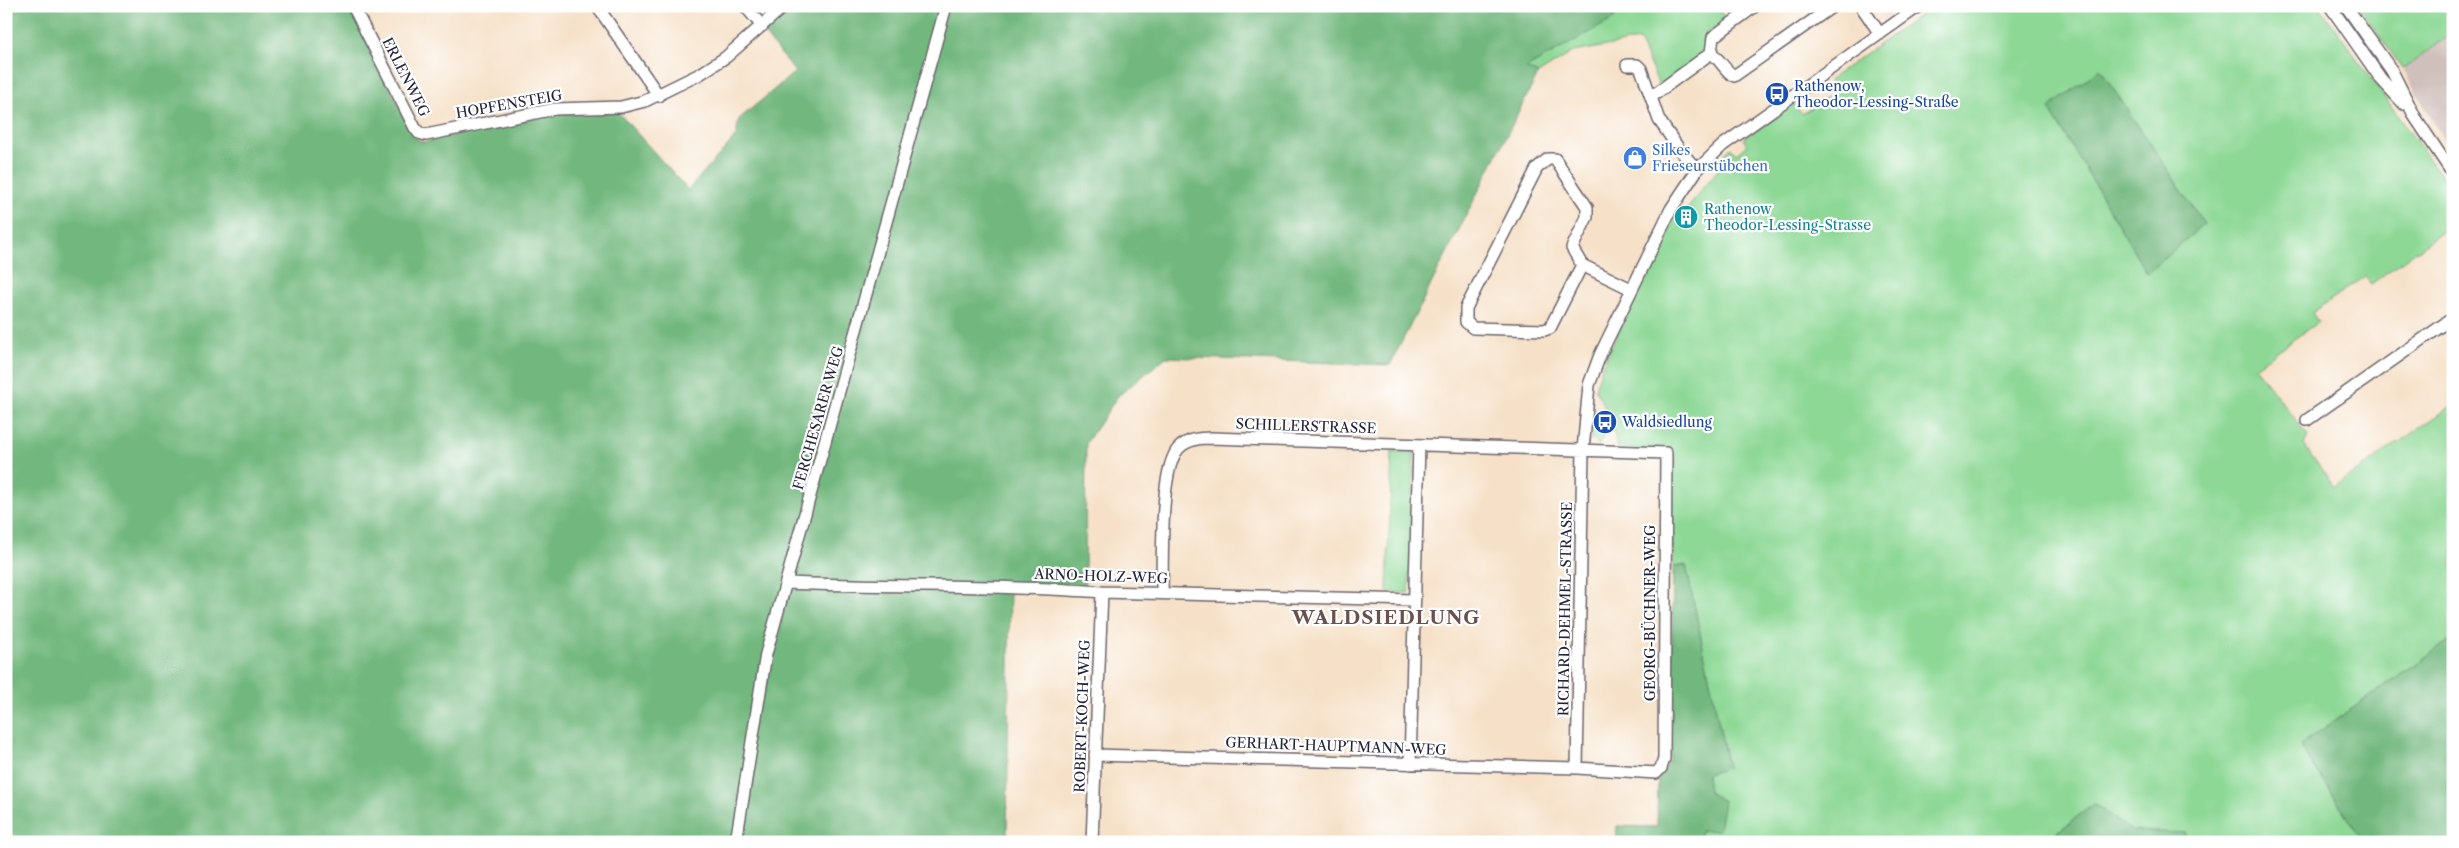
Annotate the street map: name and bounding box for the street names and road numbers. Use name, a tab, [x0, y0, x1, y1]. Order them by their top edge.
street label: ERLENWEG	[378, 34, 434, 120]
street label: HOPFENSTEIG	[454, 86, 564, 122]
street label: FERCHESARER WEG	[789, 344, 847, 492]
street label: SCHILLERSTRASSE	[1235, 415, 1377, 437]
street label: RICHARD-DEHMEL-STRASSE	[1554, 502, 1576, 716]
street label: GEORG-BÜCHNER-WEG	[1641, 525, 1659, 701]
street label: ARNO-HOLZ-WEG	[1033, 565, 1168, 587]
street label: ROBERT-KOCH-WEG	[1070, 639, 1094, 793]
street label: GERHART-HAUPTMANN-WEG	[1225, 733, 1447, 759]

